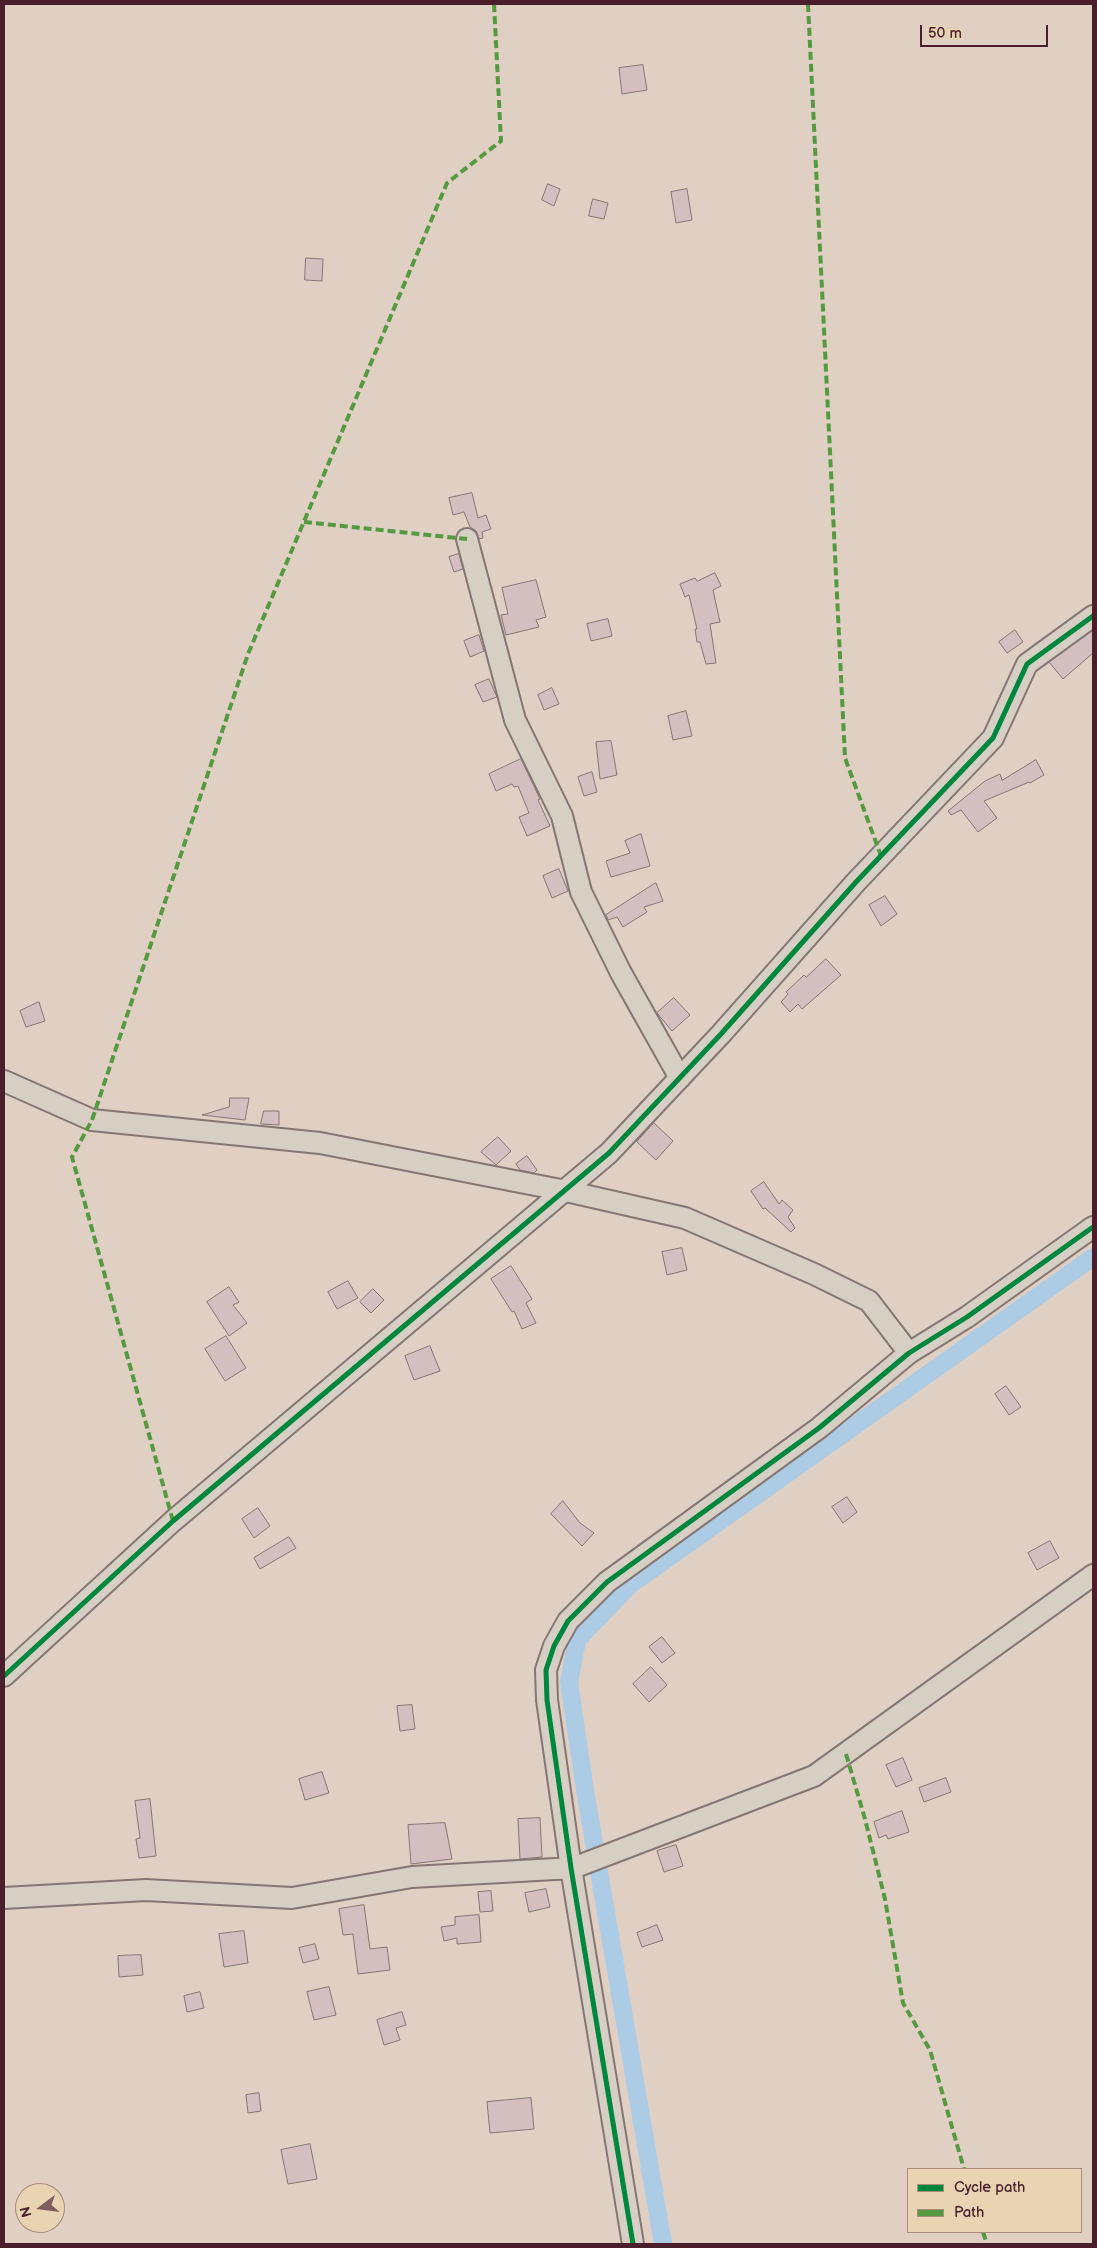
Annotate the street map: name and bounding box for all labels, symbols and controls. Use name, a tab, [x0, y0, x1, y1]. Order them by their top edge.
scale bar	[922, 15, 1050, 47]
text: 50 m	[928, 24, 962, 43]
legend	[907, 2168, 1082, 2233]
text: Cycle path	[954, 2178, 1025, 2197]
north arrow	[15, 2183, 65, 2233]
text: Path	[954, 2203, 984, 2222]
text: N	[16, 2204, 36, 2219]

